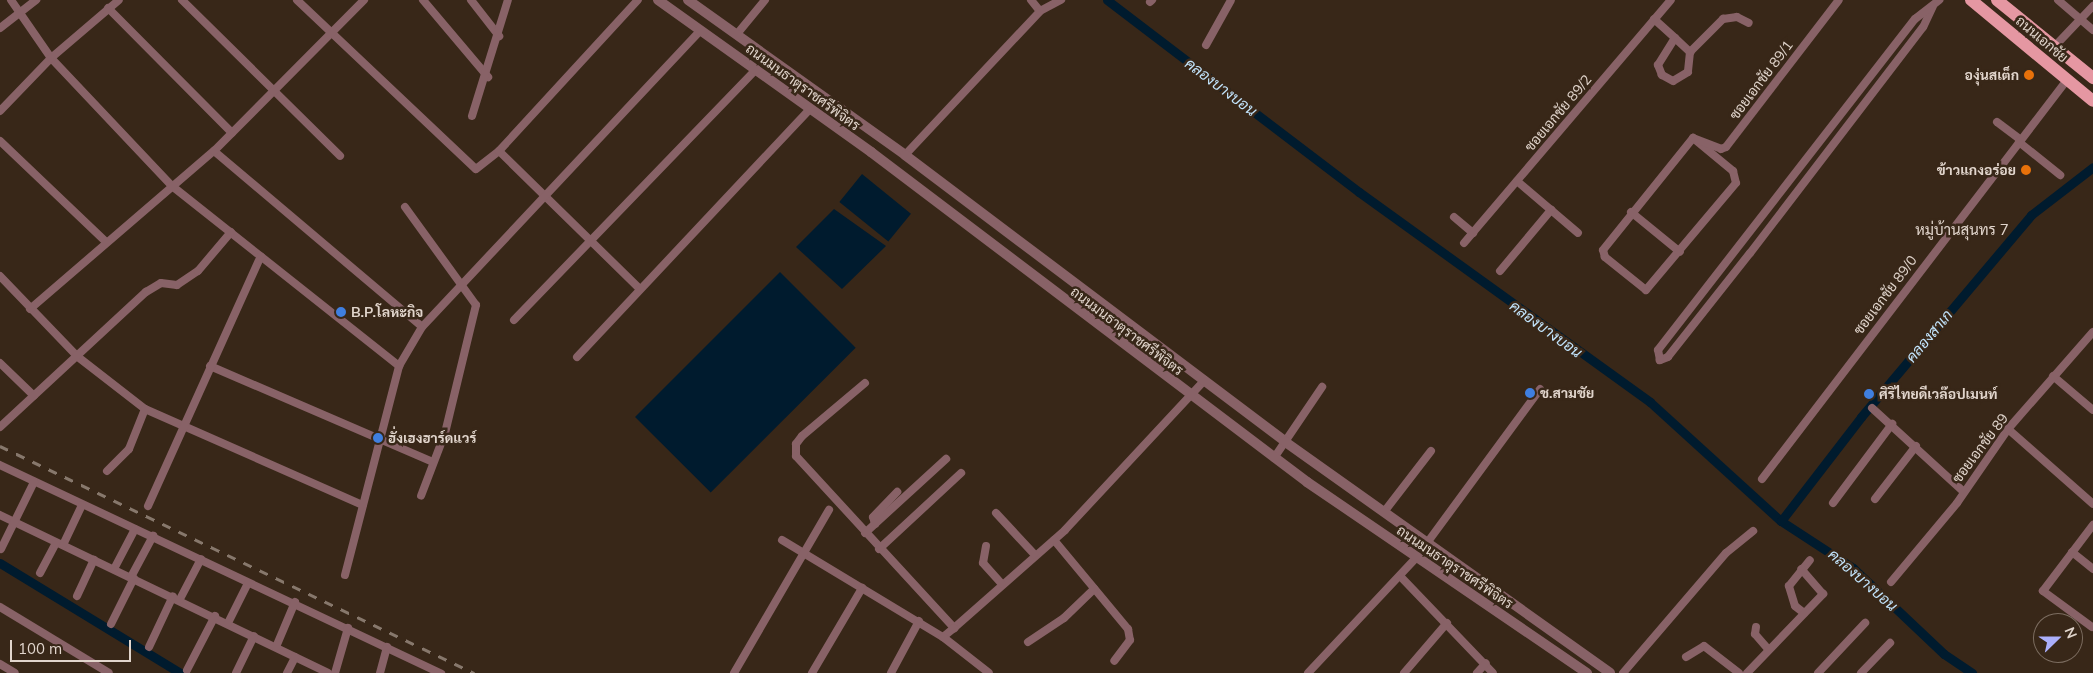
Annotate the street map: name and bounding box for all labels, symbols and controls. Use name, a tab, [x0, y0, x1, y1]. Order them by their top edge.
street label: ถนนเอกชัย	[2012, 12, 2072, 66]
street label: ซอยเอกชัย 89/1	[1726, 37, 1796, 123]
street label: ถนนมนธาตุราชศรีพิจิตร	[743, 40, 863, 134]
water label: คลองบางบอน	[1182, 54, 1260, 120]
place label: องุ่นสเต็ก	[1965, 67, 2019, 83]
marker: องุ่นสเต็ก	[2023, 69, 2035, 81]
street label: ซอยเอกชัย 89/2	[1521, 71, 1595, 155]
place label: ข้าวแกงอร่อย	[1937, 162, 2016, 178]
marker: ข้าวแกงอร่อย	[2020, 164, 2032, 176]
district label: หมู่บ้านสุนทร 7	[1915, 221, 2009, 239]
street label: ซอยเอกชัย 89/0	[1850, 252, 1920, 338]
street label: ถนนมนธาตุราชศรีพิจิตร	[1067, 283, 1187, 379]
water label: คลองบางบอน	[1506, 297, 1586, 361]
place label: B.P.โลหะกิจ	[351, 304, 423, 320]
marker: B.P.โลหะกิจ	[335, 306, 347, 318]
water label: คลองสาเก	[1902, 306, 1956, 366]
place label: ช.สามชัย	[1540, 385, 1594, 401]
place label: ศิริไทยดีเวล๊อปเมนท์	[1879, 386, 1998, 402]
marker: ช.สามชัย	[1524, 387, 1536, 399]
marker: ศิริไทยดีเวล๊อปเมนท์	[1863, 388, 1875, 400]
street label: ซอยเอกชัย 89	[1948, 410, 2012, 486]
place label: ฮั่งเฮงฮาร์ดแวร์	[388, 430, 476, 446]
marker: ฮั่งเฮงฮาร์ดแวร์	[372, 432, 384, 444]
street label: ถนนมนธาตุราชศรีพิจิตร	[1394, 522, 1516, 612]
water label: คลองบางบอน	[1825, 545, 1901, 615]
north arrow	[2033, 613, 2083, 663]
text: N	[2061, 624, 2081, 641]
scale bar	[12, 630, 134, 662]
text: 100 m	[18, 639, 62, 658]

